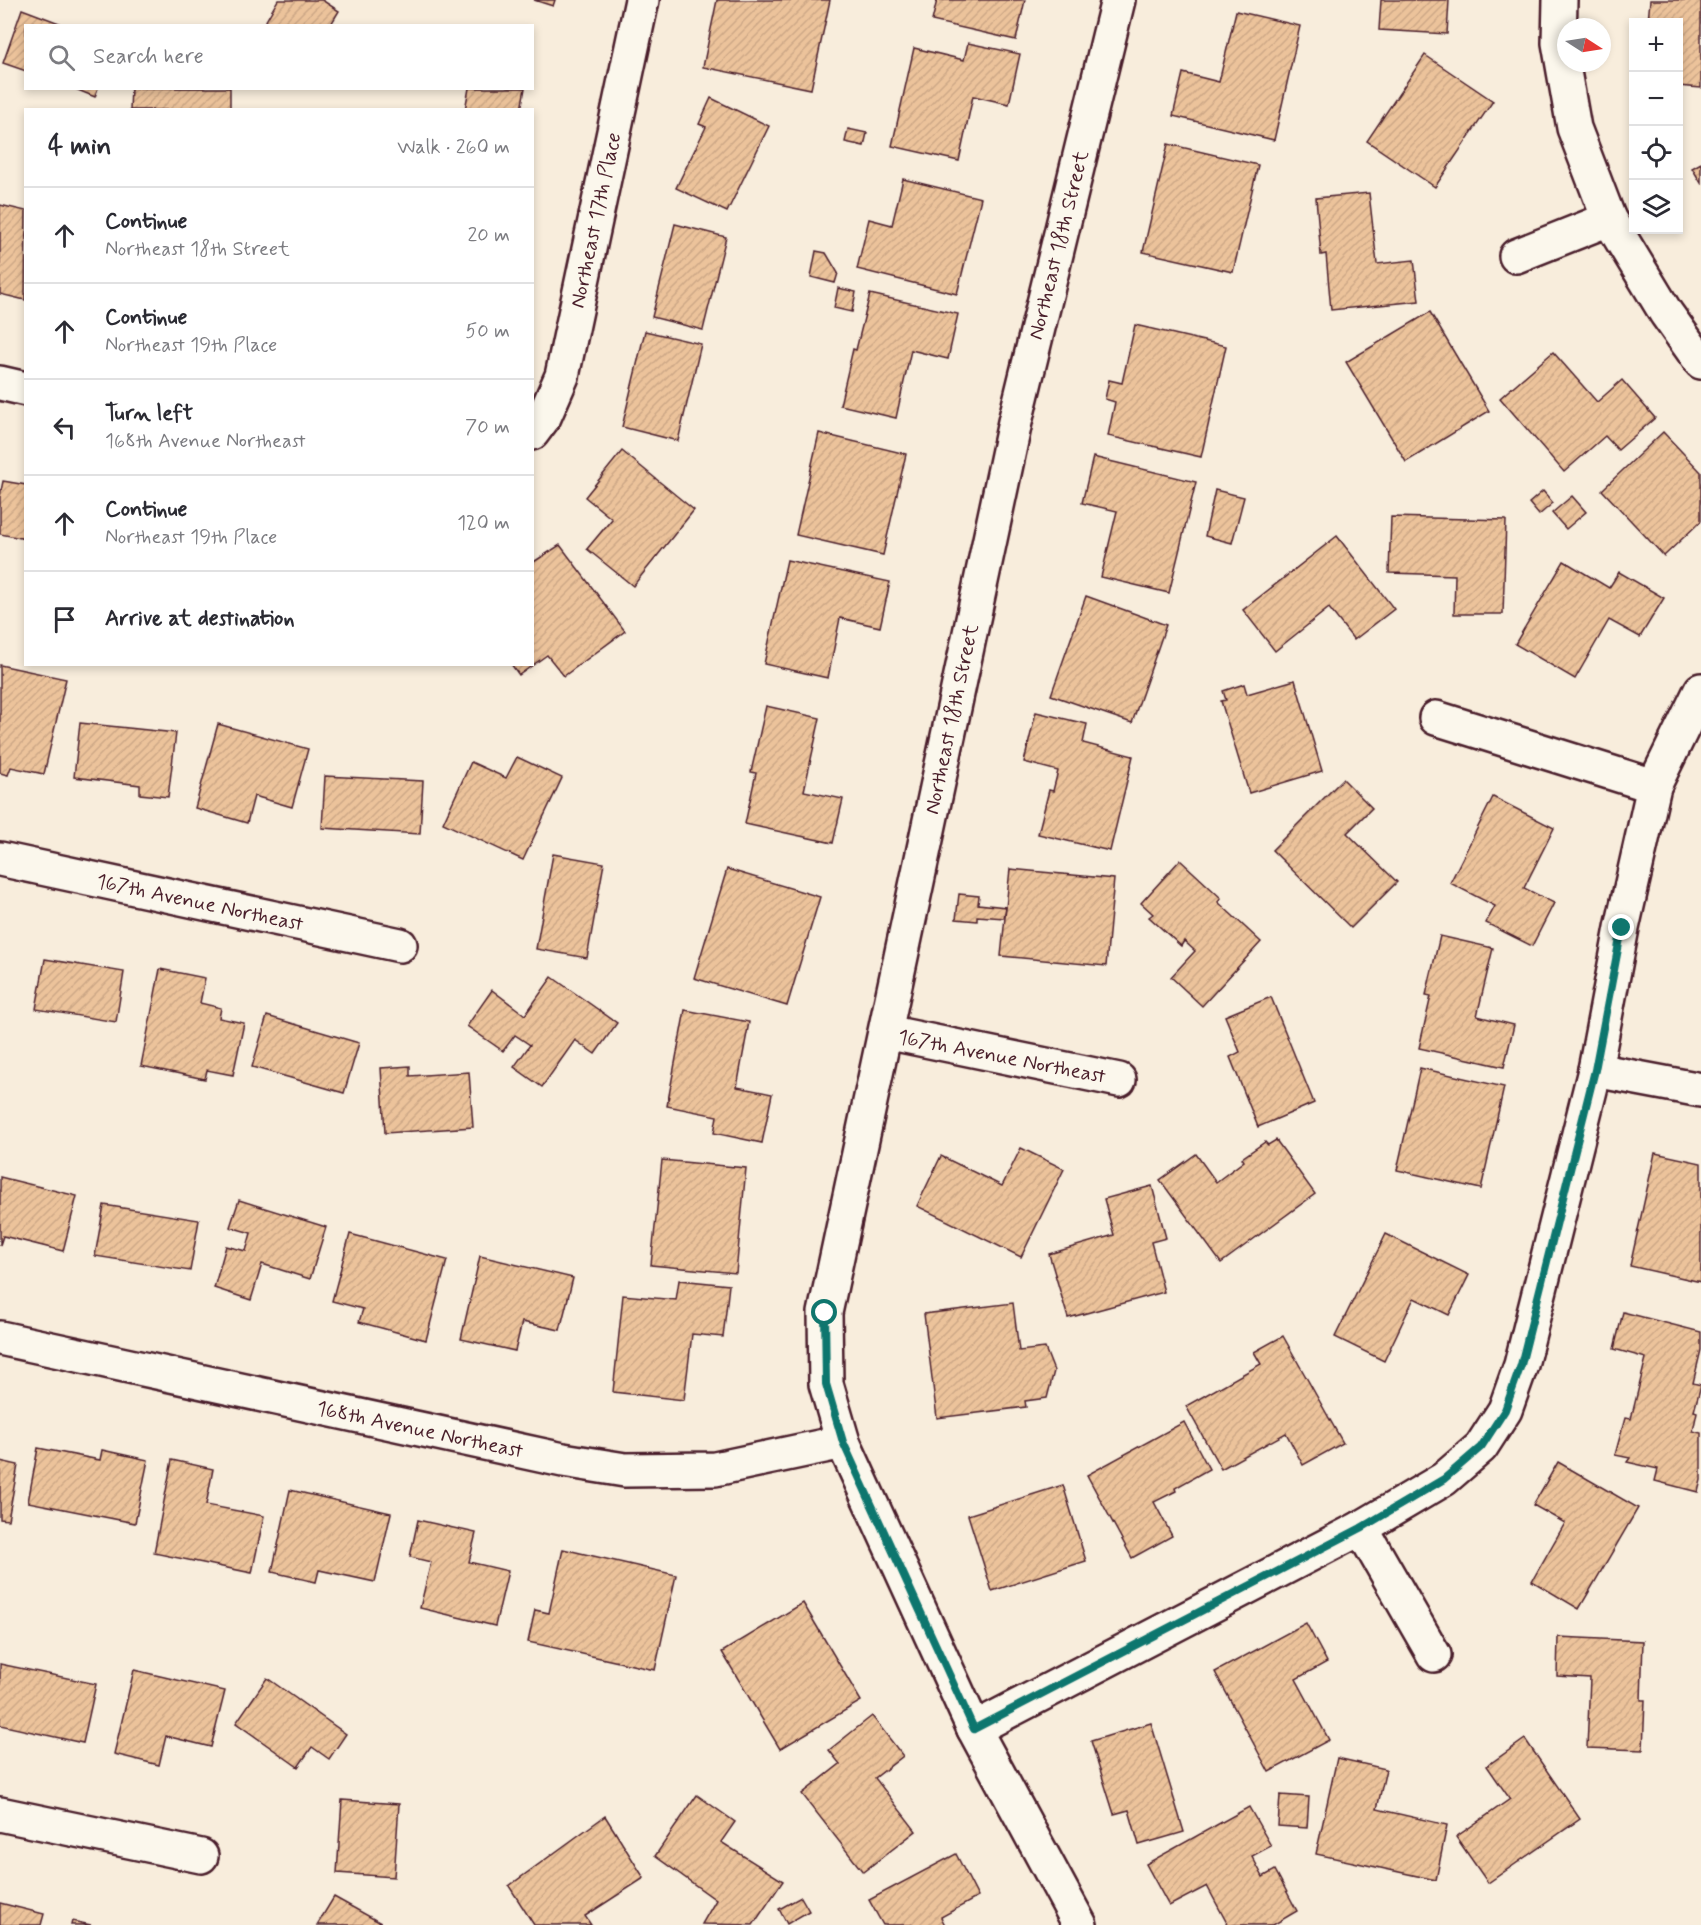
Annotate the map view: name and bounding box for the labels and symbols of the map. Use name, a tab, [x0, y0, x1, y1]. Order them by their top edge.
north arrow	[1557, 18, 1611, 72]
street label: Northeast 17th Place	[564, 130, 628, 311]
street label: Northeast 18th Street	[1022, 147, 1096, 343]
street label: Northeast 18th Street	[918, 621, 986, 817]
street label: 167th Avenue Northeast	[94, 867, 306, 939]
route end	[1608, 914, 1634, 940]
street label: 167th Avenue Northeast	[896, 1023, 1109, 1091]
route start	[811, 1299, 837, 1325]
street label: 168th Avenue Northeast	[314, 1394, 526, 1466]

